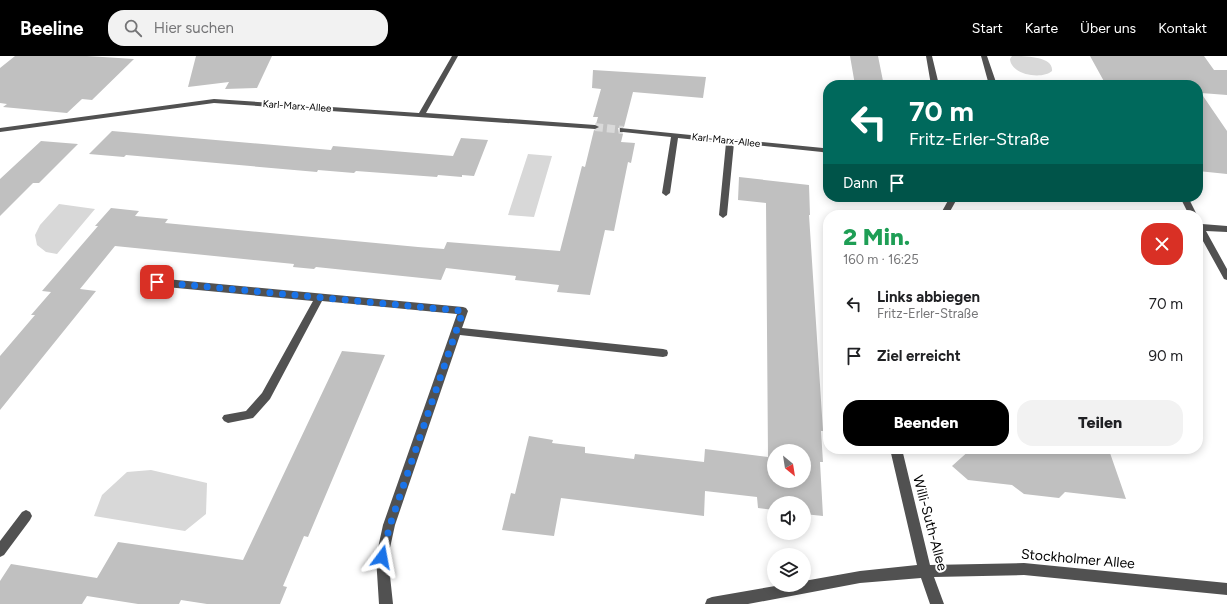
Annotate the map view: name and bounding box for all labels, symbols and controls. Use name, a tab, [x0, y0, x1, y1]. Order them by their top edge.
search box	[108, 10, 388, 46]
text: Beeline	[20, 17, 84, 40]
icon: search	[122, 17, 144, 39]
text: Hier suchen	[154, 19, 234, 37]
text: Start	[972, 20, 1003, 37]
text: Karte	[1025, 20, 1058, 37]
text: Über uns	[1080, 20, 1136, 37]
text: Kontakt	[1158, 20, 1207, 37]
text: 70 m	[909, 94, 974, 128]
icon: left	[843, 96, 895, 148]
street label: Karl-Marx-Allee	[262, 97, 332, 115]
text: Fritz-Erler-Straße	[909, 128, 1049, 150]
street label: Karl-Marx-Allee	[691, 130, 761, 150]
icon: arrive	[886, 172, 908, 194]
text: Dann	[843, 174, 878, 192]
text: 2 Min.	[843, 222, 910, 251]
button: close	[1141, 223, 1183, 265]
text: 160 m · 16:25	[843, 252, 919, 267]
pin	[140, 265, 174, 299]
icon: arrive	[146, 271, 168, 293]
text: Links abbiegen	[877, 288, 980, 306]
icon: left	[843, 293, 865, 315]
text: 70 m	[1149, 295, 1183, 313]
text: Fritz-Erler-Straße	[877, 306, 978, 321]
icon: arrive	[843, 345, 865, 367]
text: Ziel erreicht	[877, 347, 961, 365]
text: 90 m	[1148, 347, 1183, 365]
button: Beenden	[843, 400, 1009, 446]
button: Teilen	[1017, 400, 1183, 446]
north arrow	[767, 444, 811, 488]
map controls	[767, 444, 811, 592]
street label: Willi-Suth-Allee	[909, 473, 951, 573]
button: sound	[767, 496, 811, 540]
position arrow	[361, 536, 403, 578]
street label: Stockholmer Allee	[1020, 546, 1136, 572]
button: layers	[767, 548, 811, 592]

